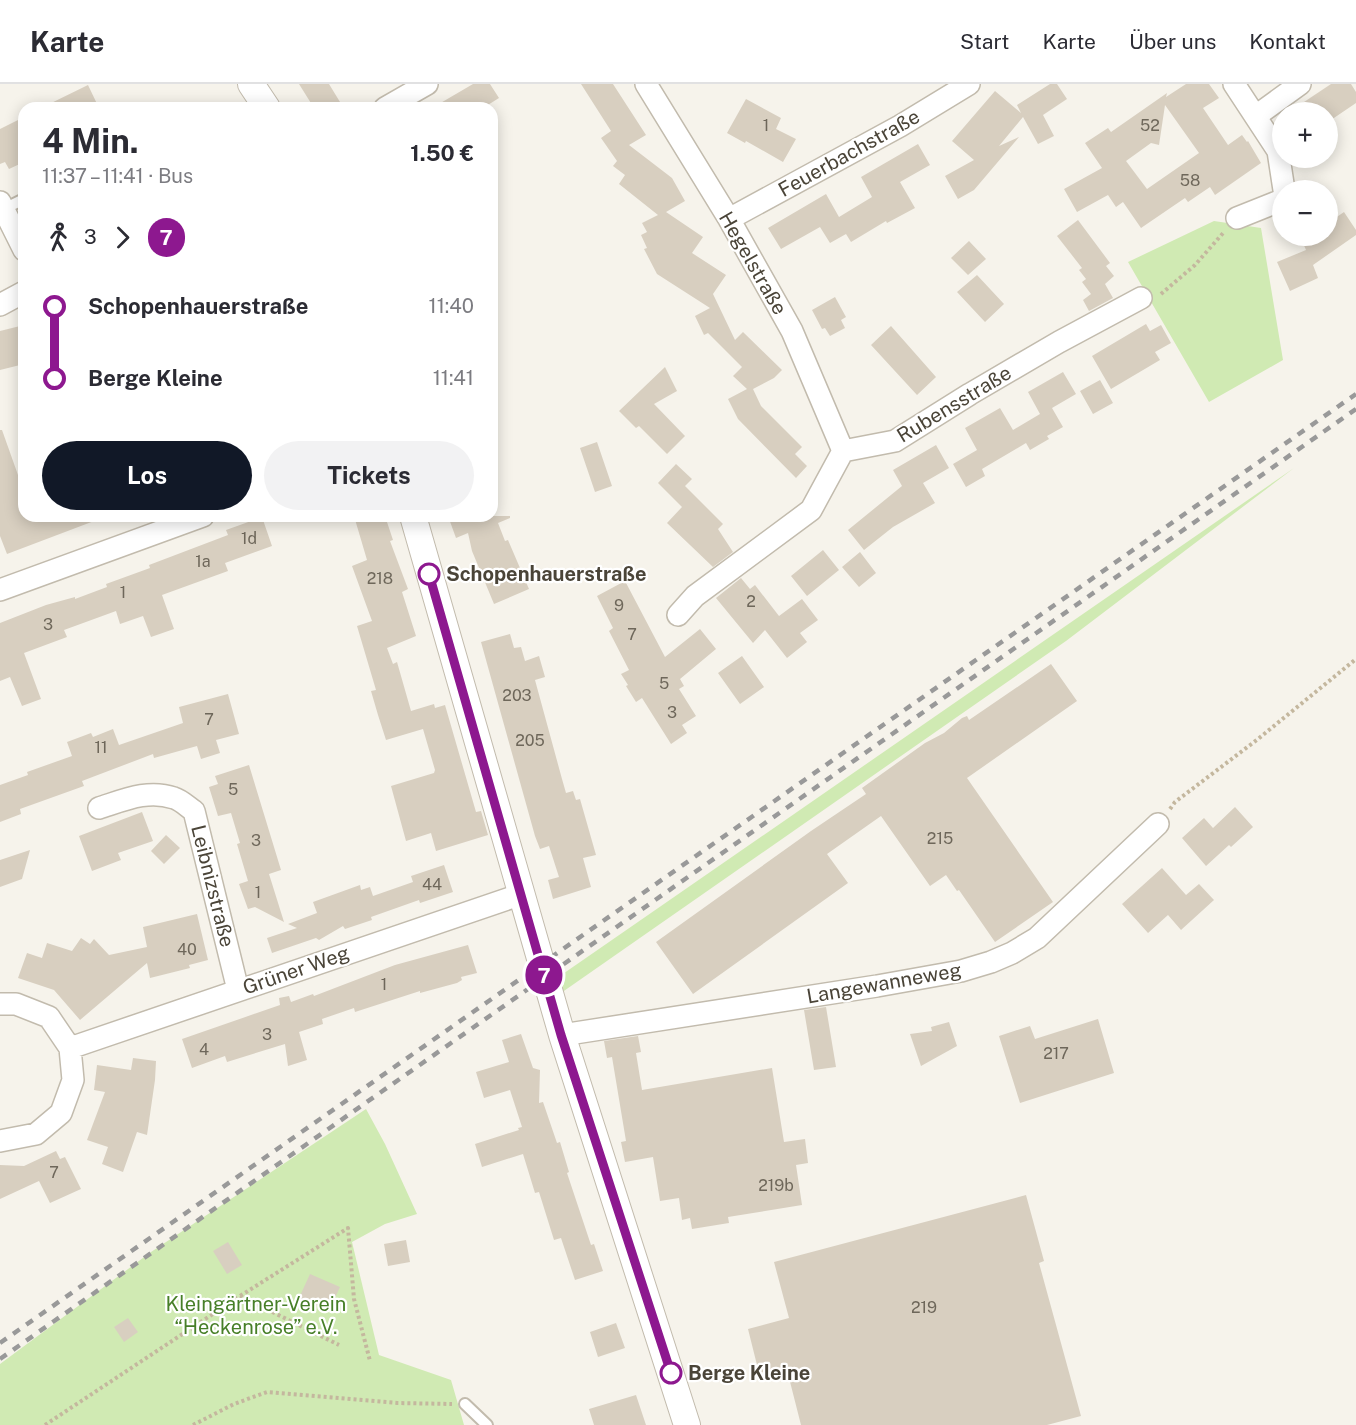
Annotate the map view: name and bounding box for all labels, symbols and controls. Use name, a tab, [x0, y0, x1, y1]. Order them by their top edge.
text: Karte	[30, 25, 104, 58]
text: Start	[960, 29, 1009, 54]
text: Karte	[1042, 29, 1096, 54]
text: Über uns	[1129, 29, 1216, 54]
text: Kontakt	[1249, 29, 1326, 54]
map controls	[1272, 102, 1338, 246]
button: +	[1272, 102, 1338, 168]
street label: Feuerbachstraße	[774, 104, 924, 202]
house number: 1	[763, 116, 769, 135]
house number: 52	[1140, 116, 1160, 135]
text: 4 Min.	[42, 122, 139, 160]
text: 1.50 €	[410, 140, 474, 166]
text: 11:37 – 11:41 · Bus	[42, 164, 193, 188]
house number: 58	[1180, 171, 1200, 190]
button: −	[1272, 180, 1338, 246]
street label: Hegelstraße	[714, 207, 792, 319]
icon: walk	[42, 221, 75, 254]
icon: forward	[106, 221, 139, 254]
text: 3	[84, 225, 97, 249]
text: 7	[160, 225, 173, 250]
text: Schopenhauerstraße	[88, 293, 309, 319]
text: 11:40	[429, 294, 474, 318]
street label: Rubensstraße	[892, 360, 1016, 448]
text: Berge Kleine	[88, 365, 223, 391]
text: 11:41	[433, 366, 474, 390]
button: Los	[42, 441, 252, 510]
button: Tickets	[264, 441, 474, 510]
house number: 1d	[241, 529, 257, 548]
house number: 1a	[195, 552, 211, 571]
place label: Schopenhauerstraße	[446, 562, 646, 586]
marker: Schopenhauerstraße	[418, 563, 440, 585]
house number: 218	[367, 569, 393, 588]
house number: 1	[120, 583, 126, 602]
house number: 2	[746, 592, 756, 611]
house number: 9	[614, 596, 624, 615]
house number: 3	[43, 615, 53, 634]
house number: 7	[627, 625, 637, 644]
house number: 5	[659, 674, 669, 693]
house number: 203	[502, 686, 532, 705]
house number: 3	[667, 703, 677, 722]
house number: 7	[204, 710, 214, 729]
house number: 205	[515, 731, 545, 750]
house number: 11	[94, 738, 108, 757]
house number: 5	[228, 780, 238, 799]
street label: Leibnizstraße	[186, 822, 240, 950]
house number: 215	[927, 829, 953, 848]
house number: 3	[251, 831, 261, 850]
house number: 44	[422, 875, 442, 894]
house number: 1	[255, 883, 261, 902]
house number: 40	[177, 940, 197, 959]
street label: Grüner Weg	[240, 941, 352, 999]
line badge: 7	[524, 956, 564, 994]
street label: Langewanneweg	[805, 958, 963, 1008]
text: 7	[537, 963, 551, 988]
house number: 1	[381, 975, 387, 994]
house number: 3	[262, 1025, 272, 1044]
house number: 4	[199, 1040, 209, 1059]
house number: 217	[1043, 1044, 1069, 1063]
house number: 7	[49, 1163, 59, 1182]
house number: 219b	[758, 1176, 794, 1195]
park label: Kleingärtner-Verein “Heckenrose” e.V.	[166, 1292, 346, 1339]
house number: 219	[911, 1298, 937, 1317]
place label: Berge Kleine	[688, 1361, 810, 1385]
marker: Berge Kleine	[660, 1362, 682, 1384]

